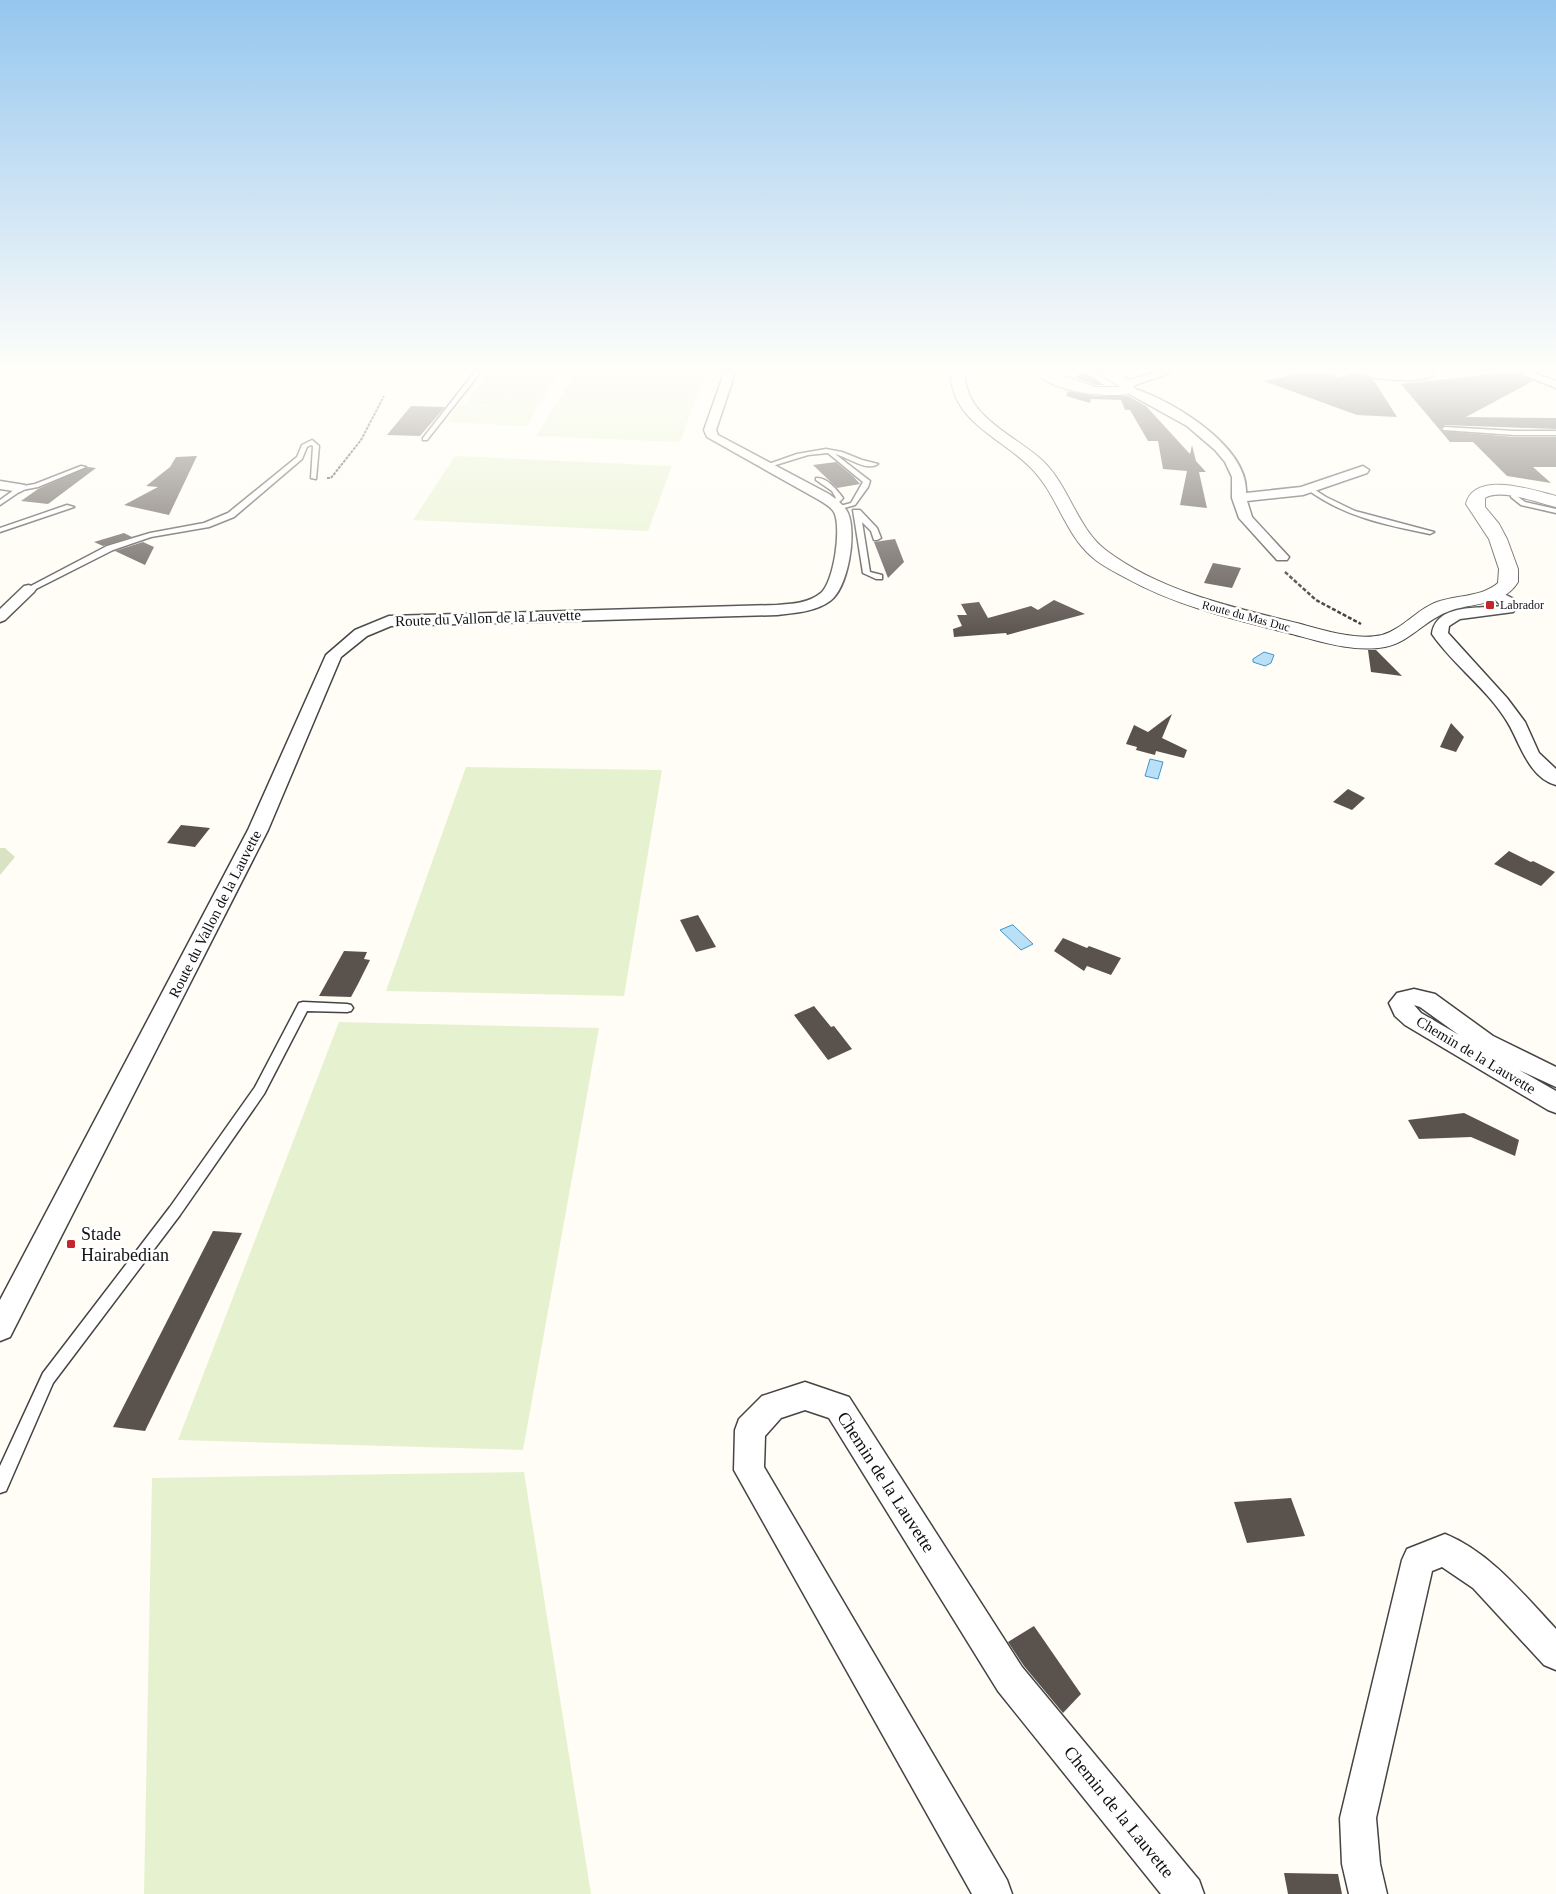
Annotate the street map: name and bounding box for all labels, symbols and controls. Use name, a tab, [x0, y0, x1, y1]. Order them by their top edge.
street label: Route du Mas Duc	[1201, 598, 1291, 634]
place label: Labrador	[1500, 598, 1544, 612]
marker: Labrador	[1484, 599, 1496, 611]
street label: Route du Vallon de la Lauvette	[395, 607, 582, 629]
street label: Route du Vallon de la Lauvette	[166, 827, 264, 1000]
street label: Chemin de la Lauvette	[1414, 1013, 1539, 1097]
place label: Stade Hairabedian	[81, 1224, 169, 1265]
marker: Stade Hairabedian	[65, 1238, 77, 1250]
street label: Chemin de la Lauvette	[833, 1408, 939, 1556]
street label: Chemin de la Lauvette	[1060, 1742, 1178, 1882]

